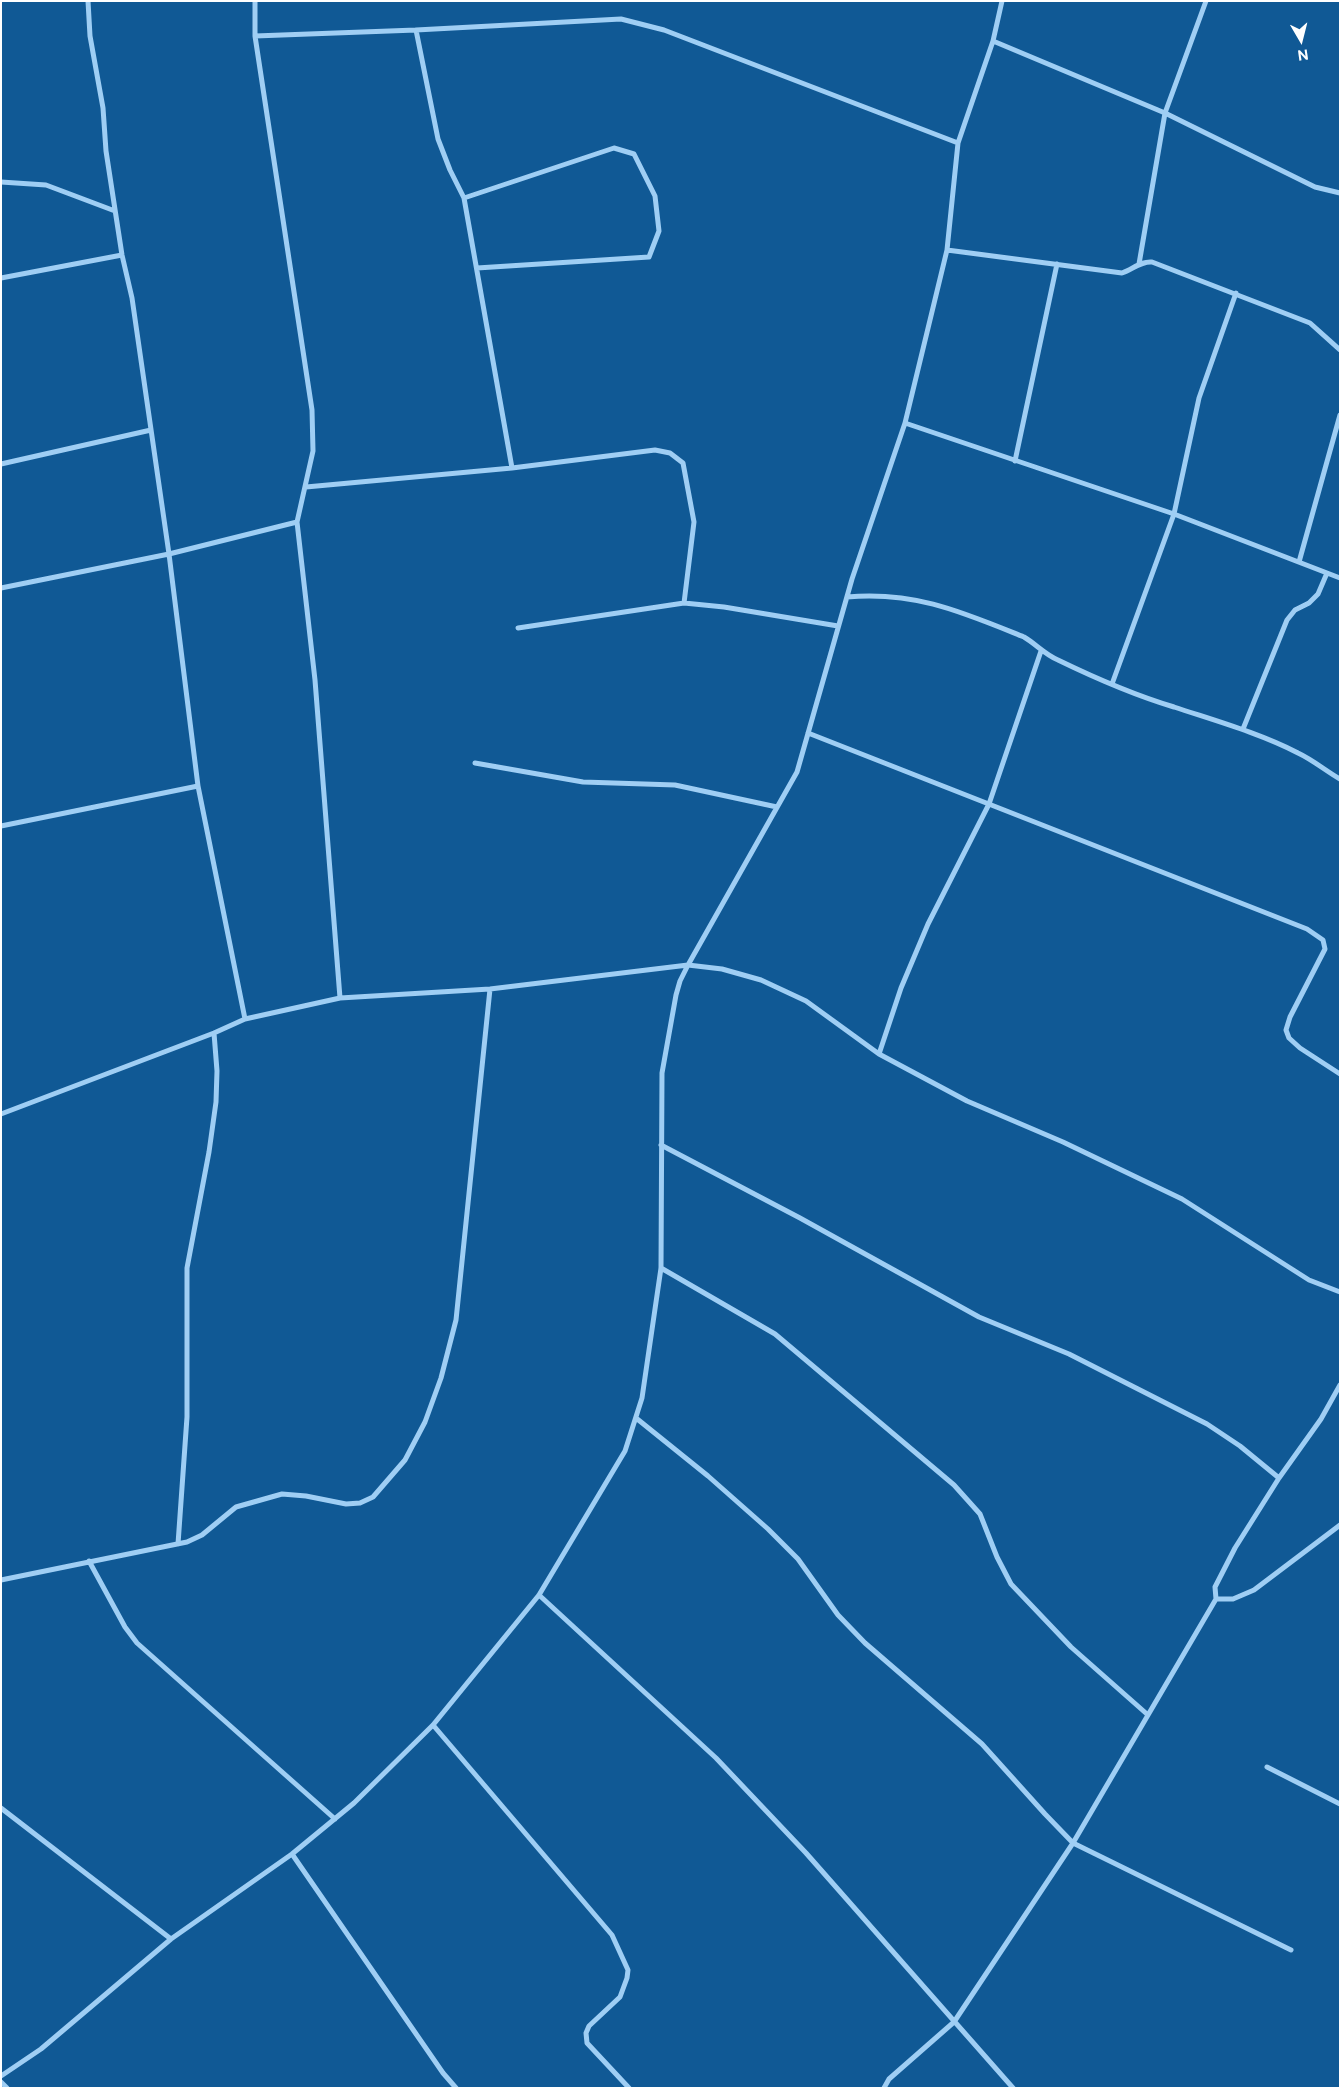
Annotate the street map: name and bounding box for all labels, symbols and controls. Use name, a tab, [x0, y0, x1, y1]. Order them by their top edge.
north arrow	[1276, 15, 1326, 65]
text: N	[1297, 46, 1310, 64]

